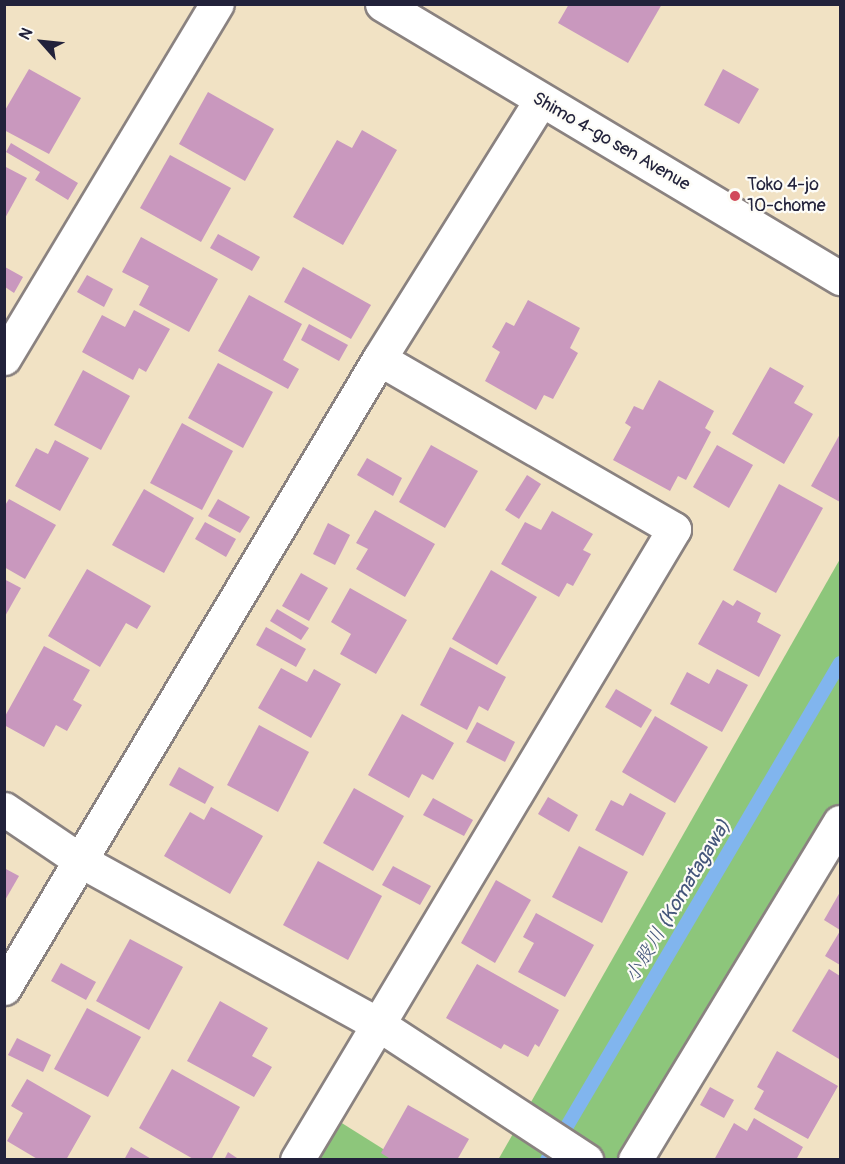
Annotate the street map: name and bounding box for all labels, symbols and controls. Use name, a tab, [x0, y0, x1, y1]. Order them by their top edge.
north arrow	[12, 12, 72, 72]
text: N	[15, 24, 37, 43]
street label: Shimo 4-go sen Avenue	[528, 88, 694, 196]
place label: Toko 4-jo 10-chome	[747, 175, 826, 218]
marker: Toko 4-jo 10-chome	[728, 189, 742, 203]
water label: 小股川 (Komatagawa)	[619, 815, 735, 987]

